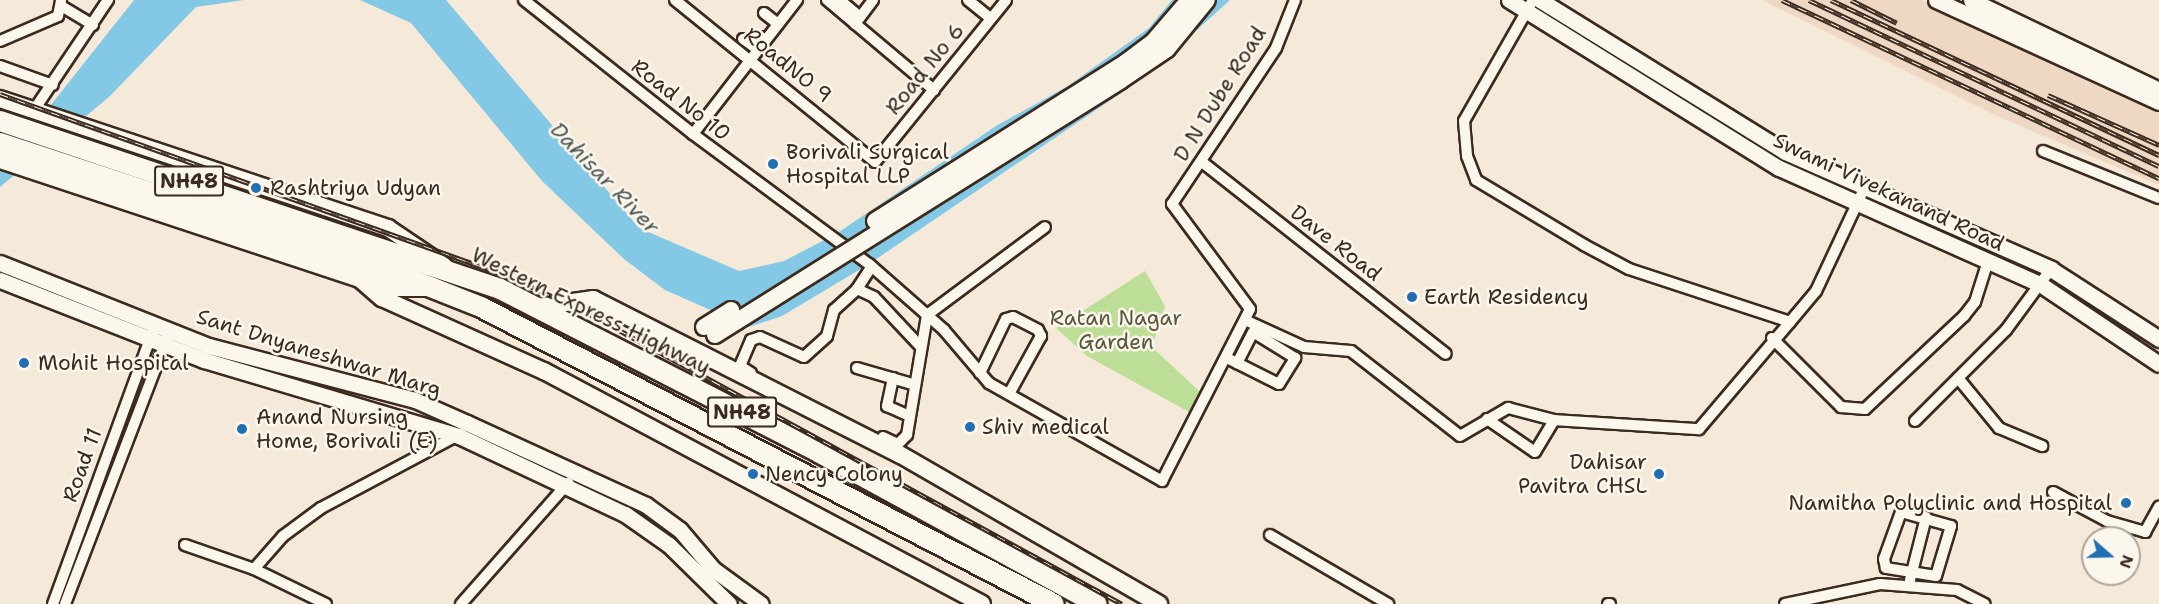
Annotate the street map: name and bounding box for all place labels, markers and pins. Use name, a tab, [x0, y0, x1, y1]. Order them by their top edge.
place label: Borivali Surgical Hospital LLP	[786, 139, 949, 189]
marker: Borivali Surgical Hospital LLP	[764, 155, 782, 173]
place label: Rashtriya Udyan	[270, 175, 441, 201]
marker: Rashtriya Udyan	[247, 179, 265, 197]
place label: Earth Residency	[1424, 284, 1589, 310]
marker: Earth Residency	[1405, 290, 1419, 304]
place label: Mohit Hospital	[38, 350, 189, 376]
marker: Mohit Hospital	[15, 354, 33, 372]
place label: Anand Nursing Home, Borivali (E)	[256, 404, 438, 454]
place label: Shiv medical	[982, 414, 1109, 440]
marker: Anand Nursing Home, Borivali (E)	[233, 420, 251, 438]
marker: Shiv medical	[963, 420, 977, 434]
place label: Dahisar Pavitra CHSL	[1518, 449, 1647, 499]
place label: Nency Colony	[765, 461, 903, 487]
marker: Nency Colony	[746, 467, 760, 481]
marker: Dahisar Pavitra CHSL	[1652, 467, 1666, 481]
place label: Namitha Polyclinic and Hospital	[1788, 490, 2112, 516]
marker: Namitha Polyclinic and Hospital	[2117, 494, 2135, 512]

